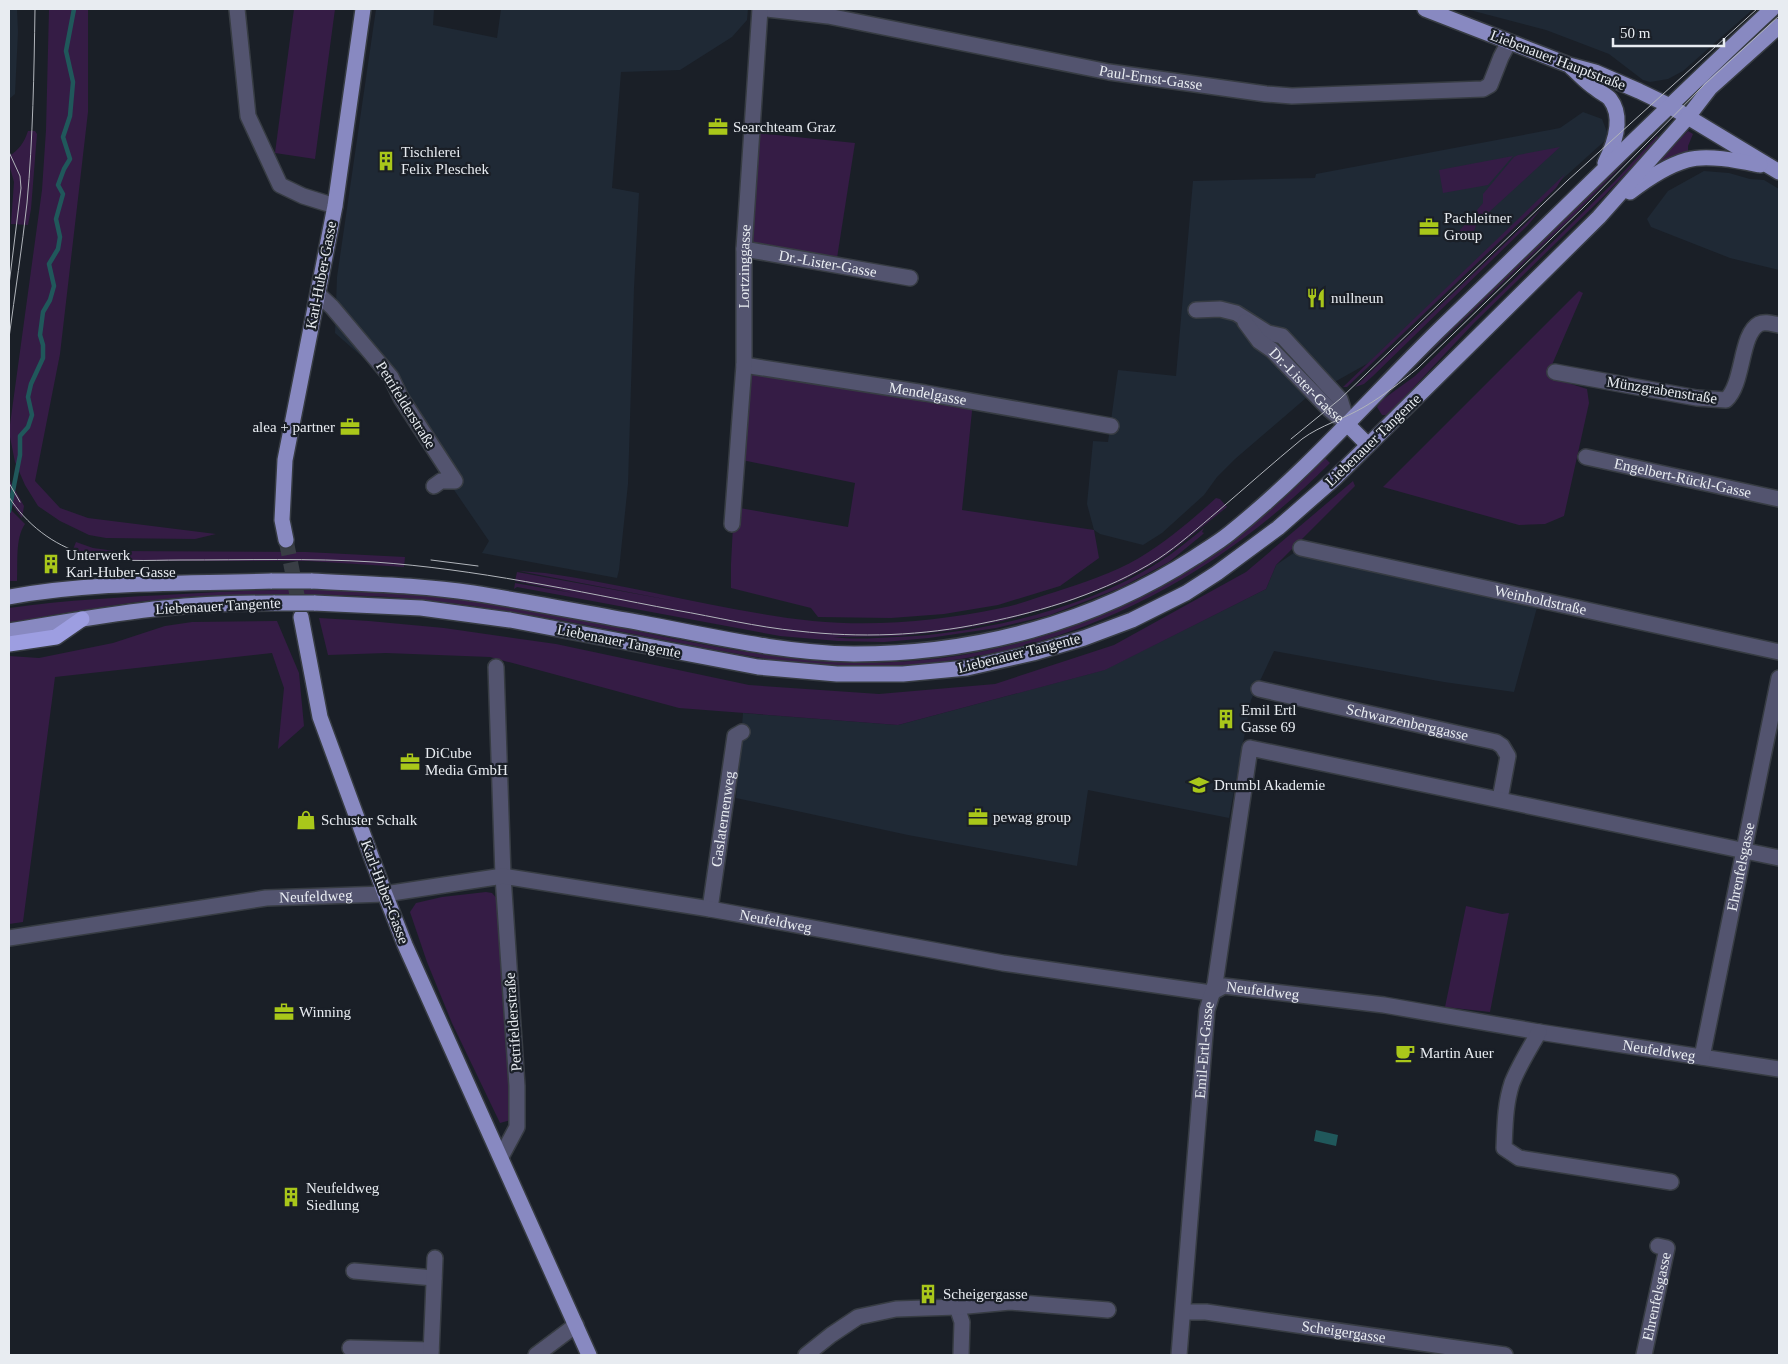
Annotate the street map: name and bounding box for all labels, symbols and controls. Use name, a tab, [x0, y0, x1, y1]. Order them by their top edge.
scale bar	[1613, 15, 1724, 47]
text: 50 m	[1620, 25, 1651, 41]
street label: Liebenauer Hauptstraße	[1488, 27, 1628, 93]
street label: Paul-Ernst-Gasse	[1098, 62, 1204, 93]
office icon: Searchteam Graz	[707, 116, 729, 138]
place label: Searchteam Graz	[733, 119, 836, 135]
place label: Tischlerei Felix Pleschek	[401, 144, 489, 177]
building icon: Tischlerei Felix Pleschek	[375, 150, 397, 172]
place label: Pachleitner Group	[1444, 210, 1511, 243]
office icon: Pachleitner Group	[1418, 216, 1440, 238]
street label: Karl-Huber-Gasse	[303, 219, 339, 330]
street label: Lortzinggasse	[736, 224, 754, 309]
street label: Dr.-Lister-Gasse	[777, 247, 878, 280]
restaurant icon: nullneun	[1305, 287, 1327, 309]
place label: nullneun	[1331, 290, 1384, 306]
street label: Dr.-Lister-Gasse	[1266, 344, 1348, 426]
street label: Petrifelderstraße	[373, 359, 439, 452]
street label: Münzgrabenstraße	[1606, 373, 1719, 407]
street label: Mendelgasse	[888, 380, 968, 408]
street label: Liebenauer Tangente	[1322, 390, 1424, 489]
office icon: alea + partner	[339, 416, 361, 438]
place label: alea + partner	[252, 419, 335, 435]
street label: Engelbert-Rückl-Gasse	[1613, 455, 1753, 501]
place label: Unterwerk Karl-Huber-Gasse	[66, 547, 176, 580]
building icon: Unterwerk Karl-Huber-Gasse	[40, 553, 62, 575]
street label: Weinholdstraße	[1493, 582, 1588, 618]
street label: Liebenauer Tangente	[155, 595, 282, 617]
street label: Liebenauer Tangente	[556, 621, 683, 661]
street label: Liebenauer Tangente	[956, 630, 1082, 676]
street label: Schwarzenberggasse	[1345, 701, 1470, 744]
place label: Emil Ertl Gasse 69	[1241, 702, 1296, 735]
building icon: Emil Ertl Gasse 69	[1215, 708, 1237, 730]
place label: DiCube Media GmbH	[425, 745, 508, 778]
office icon: DiCube Media GmbH	[399, 751, 421, 773]
street label: Gaslaternenweg	[708, 769, 738, 868]
school or university icon: Drumbl Akademie	[1188, 774, 1210, 796]
place label: Drumbl Akademie	[1214, 777, 1326, 793]
office icon: pewag group	[967, 806, 989, 828]
shop icon: Schuster Schalk	[295, 809, 317, 831]
place label: pewag group	[993, 809, 1071, 825]
place label: Schuster Schalk	[321, 812, 418, 828]
street label: Ehrenfelsgasse	[1724, 821, 1757, 913]
street label: Karl-Huber-Gasse	[358, 838, 412, 946]
street label: Neufeldweg	[279, 887, 353, 906]
street label: Neufeldweg	[738, 907, 814, 936]
street label: Petrifelderstraße	[502, 972, 524, 1072]
street label: Neufeldweg	[1225, 978, 1301, 1003]
street label: Emil-Ertl-Gasse	[1192, 999, 1217, 1099]
office icon: Winning	[273, 1001, 295, 1023]
place label: Winning	[299, 1004, 351, 1020]
street label: Neufeldweg	[1622, 1037, 1697, 1064]
cafe icon: Martin Auer	[1394, 1042, 1416, 1064]
place label: Martin Auer	[1420, 1045, 1494, 1061]
place label: Neufeldweg Siedlung	[306, 1180, 380, 1213]
building icon: Neufeldweg Siedlung	[280, 1186, 302, 1208]
street label: Ehrenfelsgasse	[1639, 1250, 1674, 1342]
building icon: Scheigergasse	[917, 1283, 939, 1305]
place label: Scheigergasse	[943, 1286, 1028, 1302]
street label: Scheigergasse	[1300, 1318, 1387, 1346]

